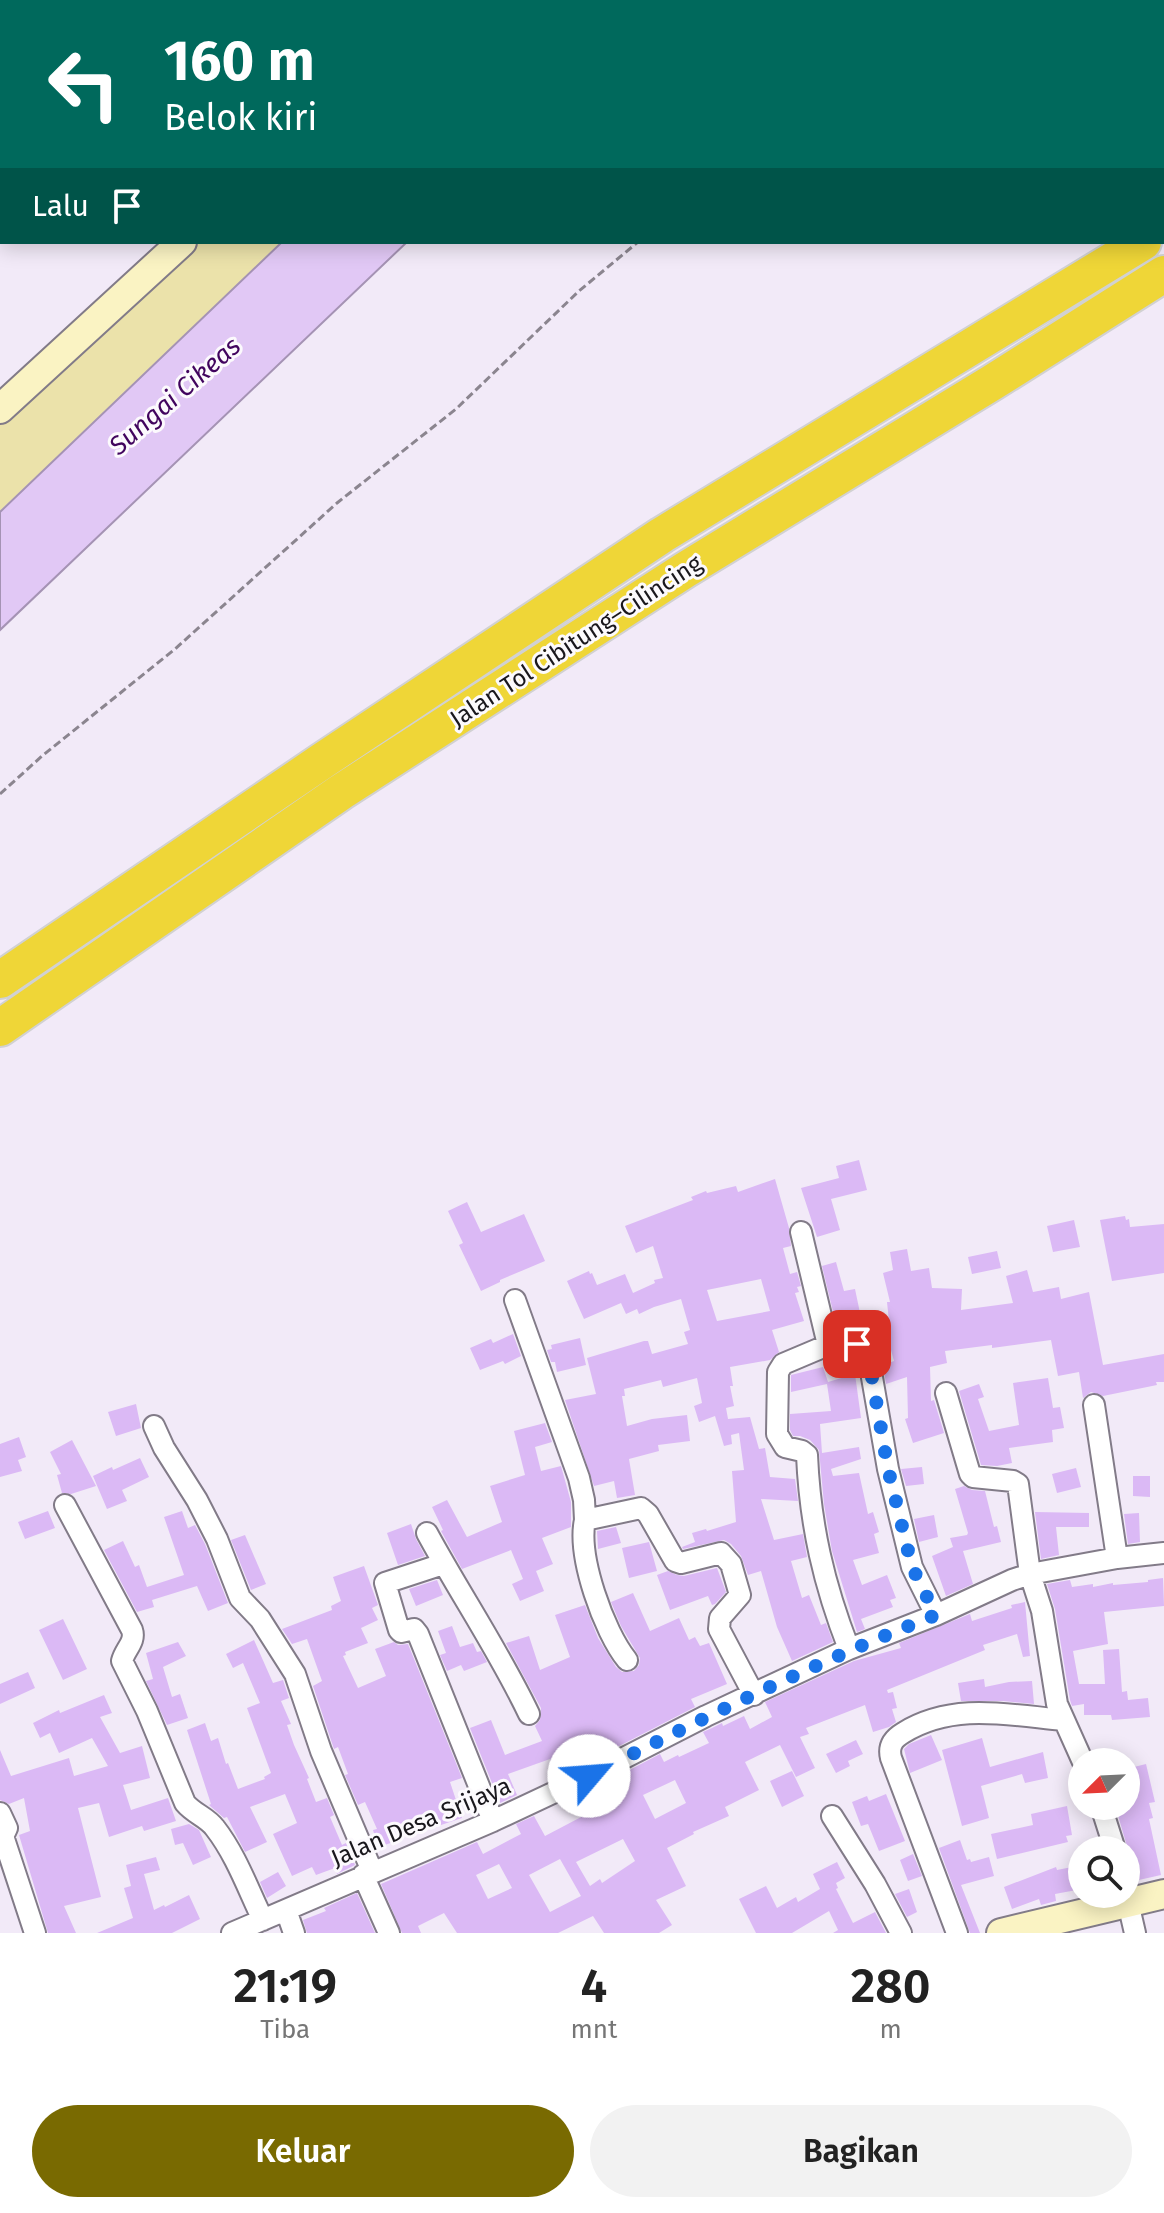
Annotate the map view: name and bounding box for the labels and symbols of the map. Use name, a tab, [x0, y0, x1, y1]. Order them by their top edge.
water label: Sungai Cikeas	[102, 331, 247, 462]
street label: Jalan Tol Cibitung–Cilincing	[445, 549, 708, 733]
pin	[823, 1310, 891, 1378]
position arrow	[547, 1734, 631, 1818]
north arrow	[1068, 1748, 1140, 1820]
street label: Jalan Desa Srijaya	[327, 1772, 515, 1872]

